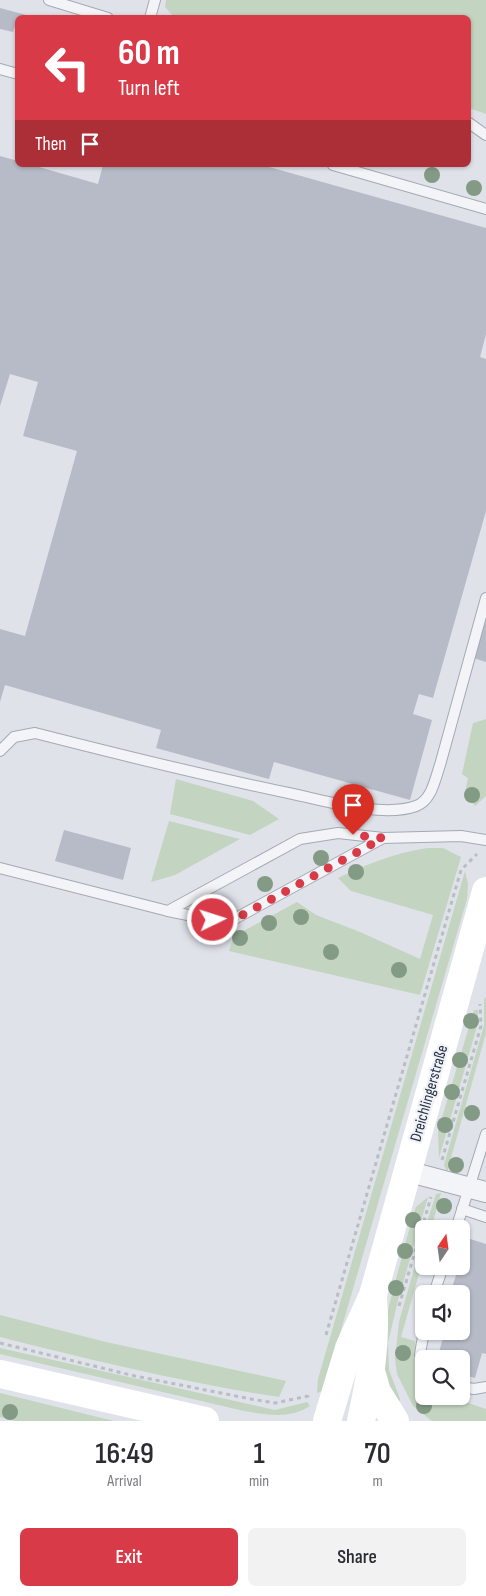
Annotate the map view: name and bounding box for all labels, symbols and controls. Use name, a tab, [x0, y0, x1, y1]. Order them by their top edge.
text: 60 m	[118, 32, 180, 75]
icon: left	[35, 35, 100, 100]
text: Turn left	[118, 75, 180, 102]
icon: arrive	[76, 130, 104, 158]
text: Then	[35, 133, 66, 156]
pin	[332, 784, 374, 835]
icon: arrive	[339, 791, 367, 819]
position arrow	[186, 893, 238, 945]
street label: Dreichlingerstraße	[407, 1043, 452, 1144]
north arrow	[415, 1220, 470, 1275]
map controls	[415, 1220, 470, 1405]
button: sound	[415, 1285, 470, 1340]
button: search	[415, 1350, 470, 1405]
text: 16:49	[95, 1436, 154, 1472]
text: 1	[253, 1436, 265, 1472]
text: 70	[364, 1436, 391, 1472]
text: Arrival	[107, 1472, 142, 1491]
text: min	[249, 1472, 269, 1491]
text: m	[372, 1472, 383, 1491]
button: Exit	[20, 1528, 238, 1586]
button: Share	[248, 1528, 466, 1586]

